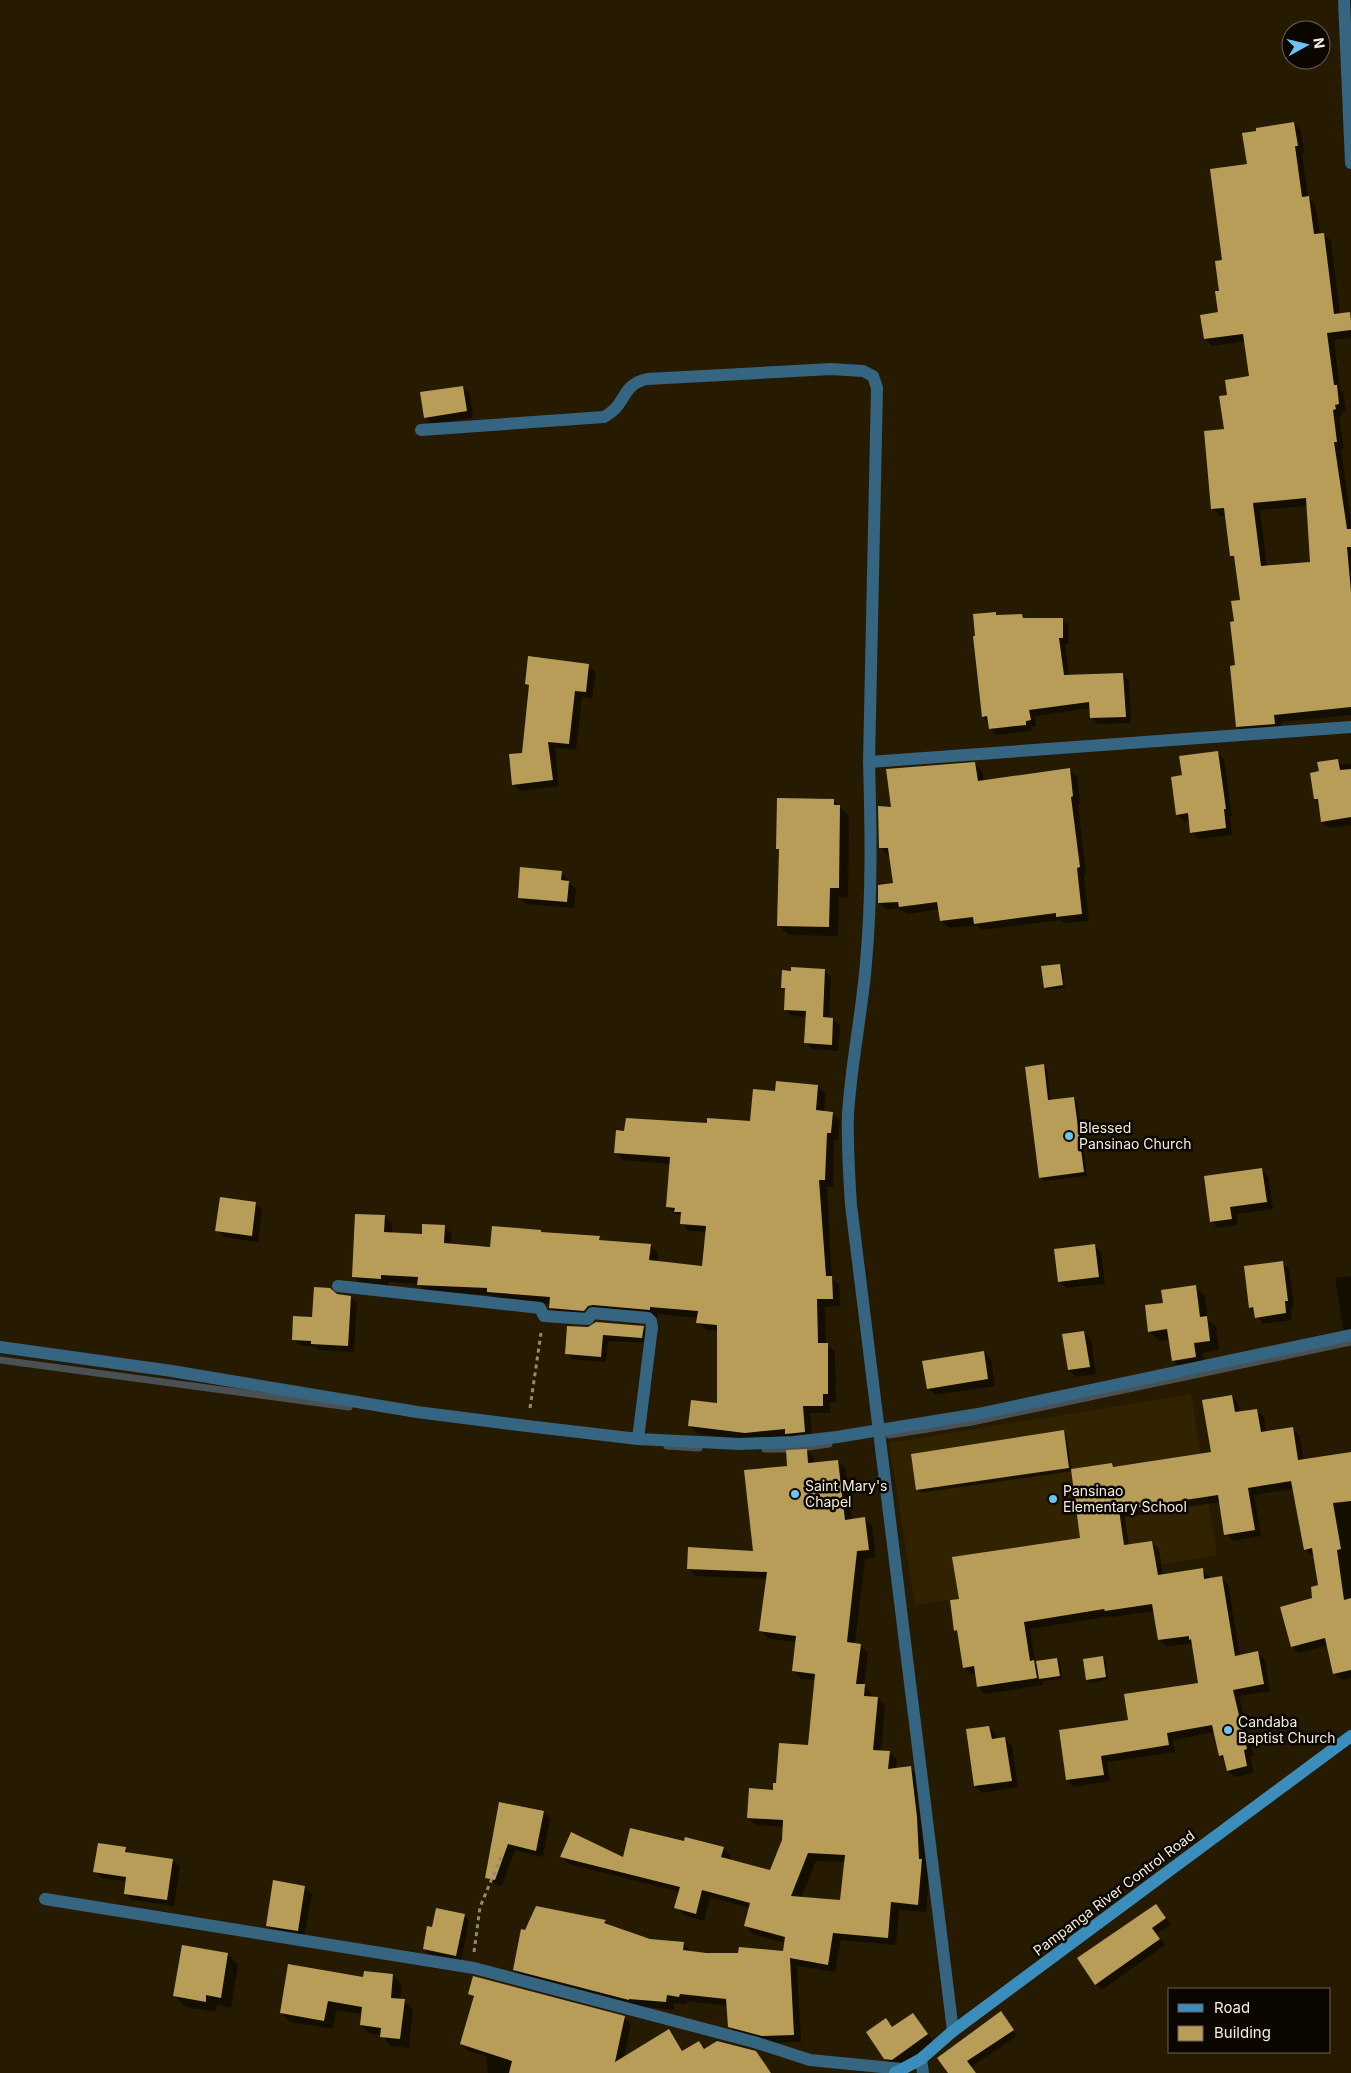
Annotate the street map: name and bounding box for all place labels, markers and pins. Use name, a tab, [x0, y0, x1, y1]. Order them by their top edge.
place label: Blessed Pansinao Church	[1079, 1119, 1191, 1152]
marker: Blessed Pansinao Church	[1063, 1130, 1075, 1142]
place label: Saint Mary's Chapel	[805, 1477, 887, 1510]
place label: Pansinao Elementary School	[1063, 1482, 1187, 1515]
marker: Saint Mary's Chapel	[789, 1488, 801, 1500]
marker: Pansinao Elementary School	[1047, 1493, 1059, 1505]
place label: Candaba Baptist Church	[1238, 1713, 1336, 1746]
marker: Candaba Baptist Church	[1222, 1724, 1234, 1736]

